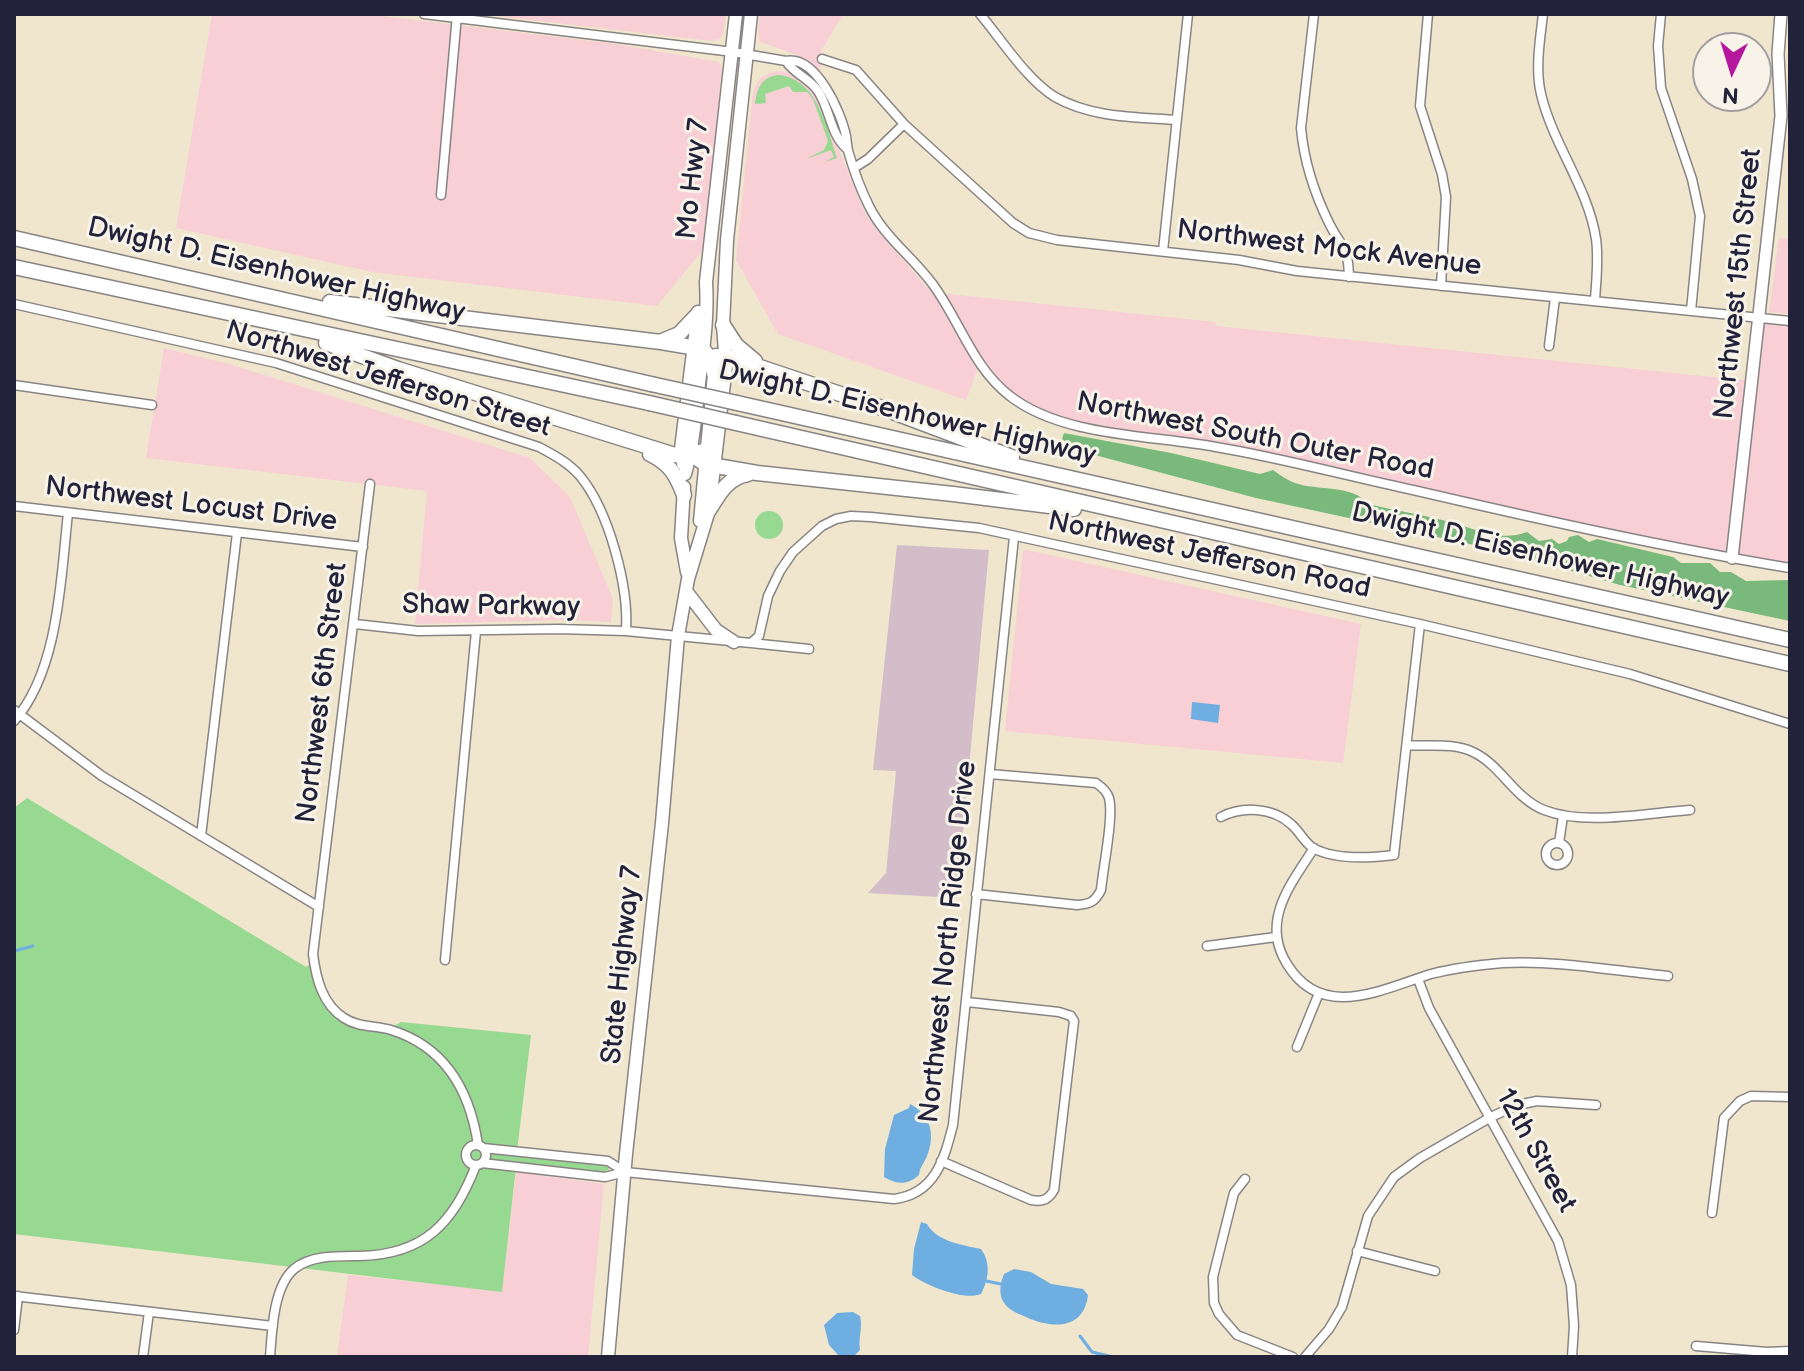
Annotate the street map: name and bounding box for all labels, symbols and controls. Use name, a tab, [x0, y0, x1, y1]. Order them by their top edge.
north arrow	[1692, 32, 1772, 112]
text: N	[1721, 80, 1740, 108]
street label: Mo Hwy 7	[671, 117, 717, 241]
street label: Northwest 15th Street	[1708, 147, 1770, 421]
street label: Dwight D. Eisenhower Highway	[84, 211, 468, 331]
street label: Northwest Mock Avenue	[1175, 214, 1483, 284]
street label: Northwest Jefferson Street	[221, 315, 555, 445]
street label: Dwight D. Eisenhower Highway	[715, 354, 1099, 474]
street label: Northwest South Outer Road	[1074, 386, 1436, 488]
street label: Northwest Locust Drive	[43, 470, 339, 540]
street label: Dwight D. Eisenhower Highway	[1348, 496, 1732, 616]
street label: Northwest Jefferson Road	[1045, 505, 1373, 607]
street label: Northwest 6th Street	[290, 561, 356, 825]
street label: Shaw Parkway	[402, 589, 580, 625]
street label: Northwest North Ridge Drive	[913, 759, 985, 1125]
street label: State Highway 7	[596, 864, 650, 1066]
street label: 12th Street	[1487, 1083, 1583, 1219]

